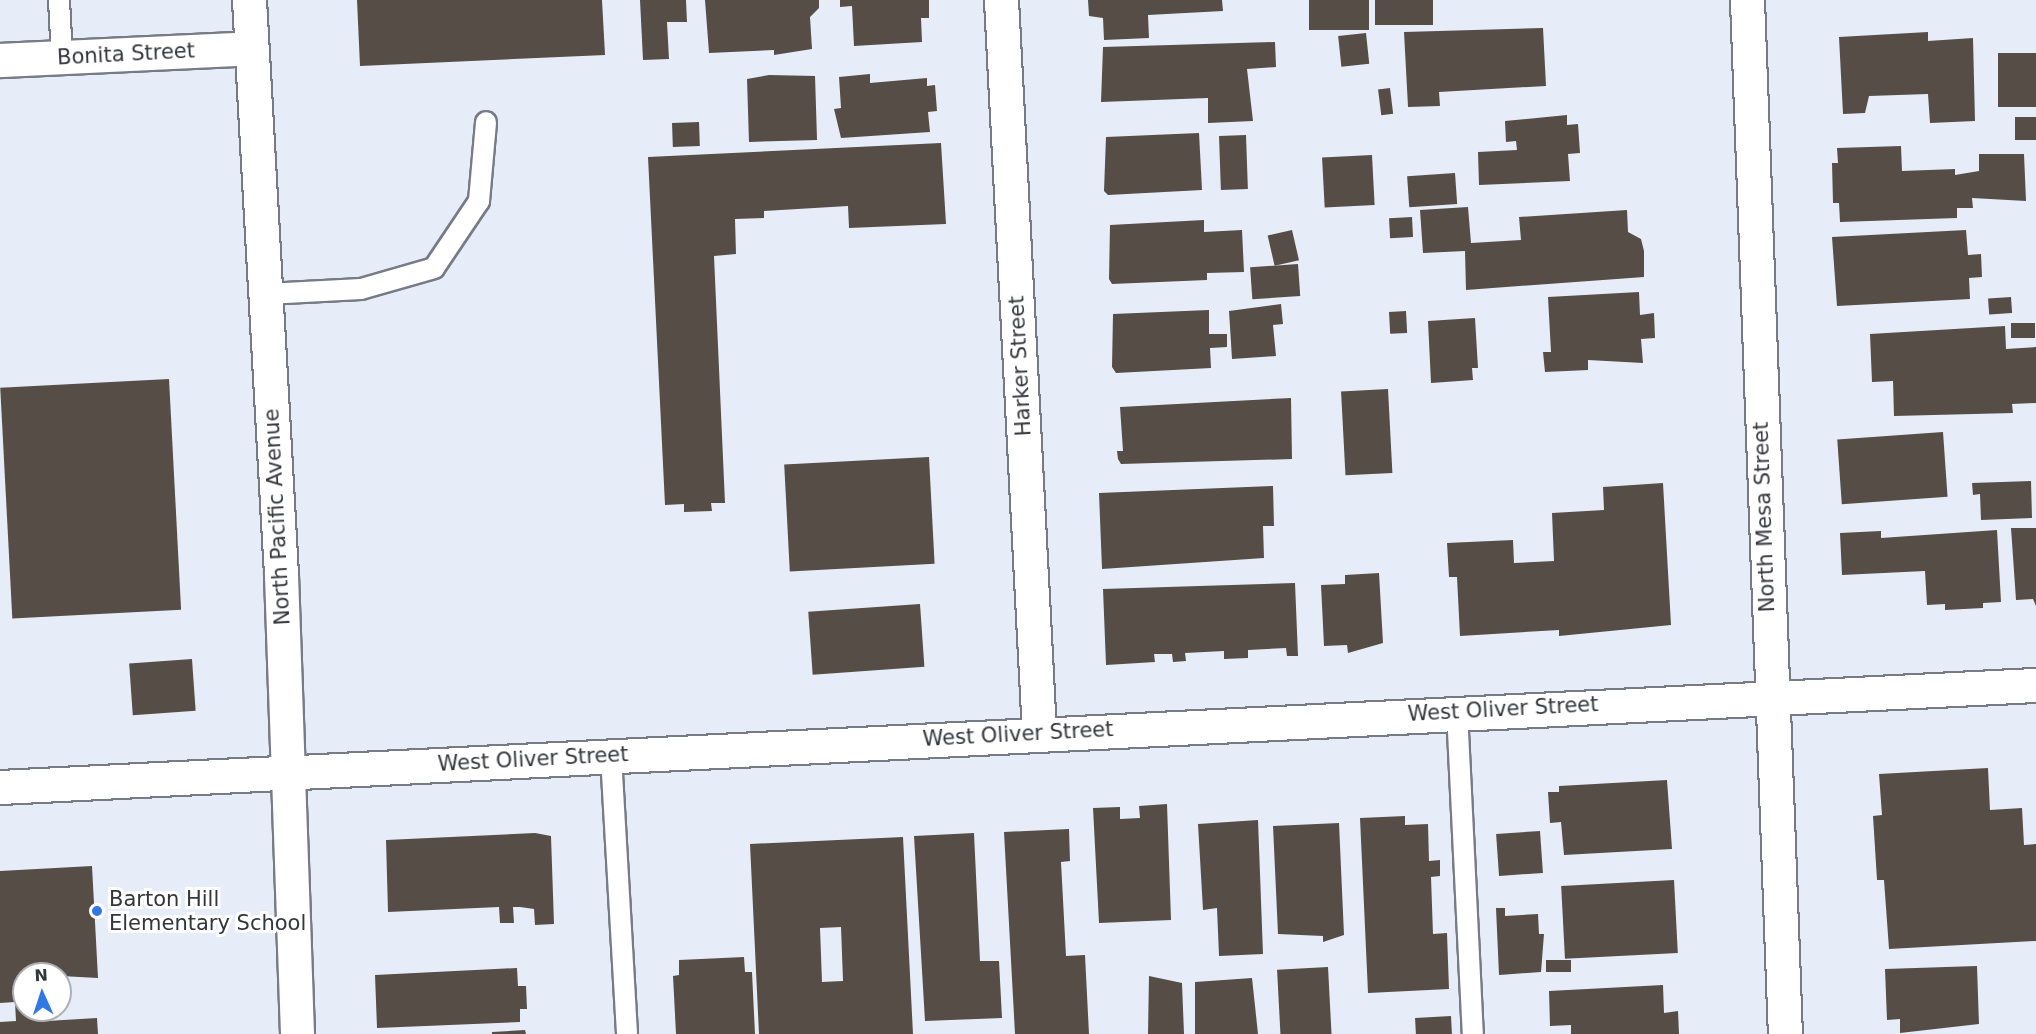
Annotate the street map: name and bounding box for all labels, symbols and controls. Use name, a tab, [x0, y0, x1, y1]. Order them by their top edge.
street label: Bonita Street	[56, 38, 196, 70]
street label: Harker Street	[1004, 295, 1036, 437]
street label: North Pacific Avenue	[259, 408, 295, 626]
street label: North Mesa Street	[1748, 421, 1780, 613]
street label: West Oliver Street	[1407, 691, 1599, 727]
street label: West Oliver Street	[922, 716, 1114, 752]
street label: West Oliver Street	[437, 741, 629, 777]
place label: Barton Hill Elementary School	[109, 886, 306, 936]
marker: Barton Hill Elementary School	[90, 904, 104, 918]
north arrow	[12, 962, 72, 1022]
text: N	[34, 966, 48, 985]

